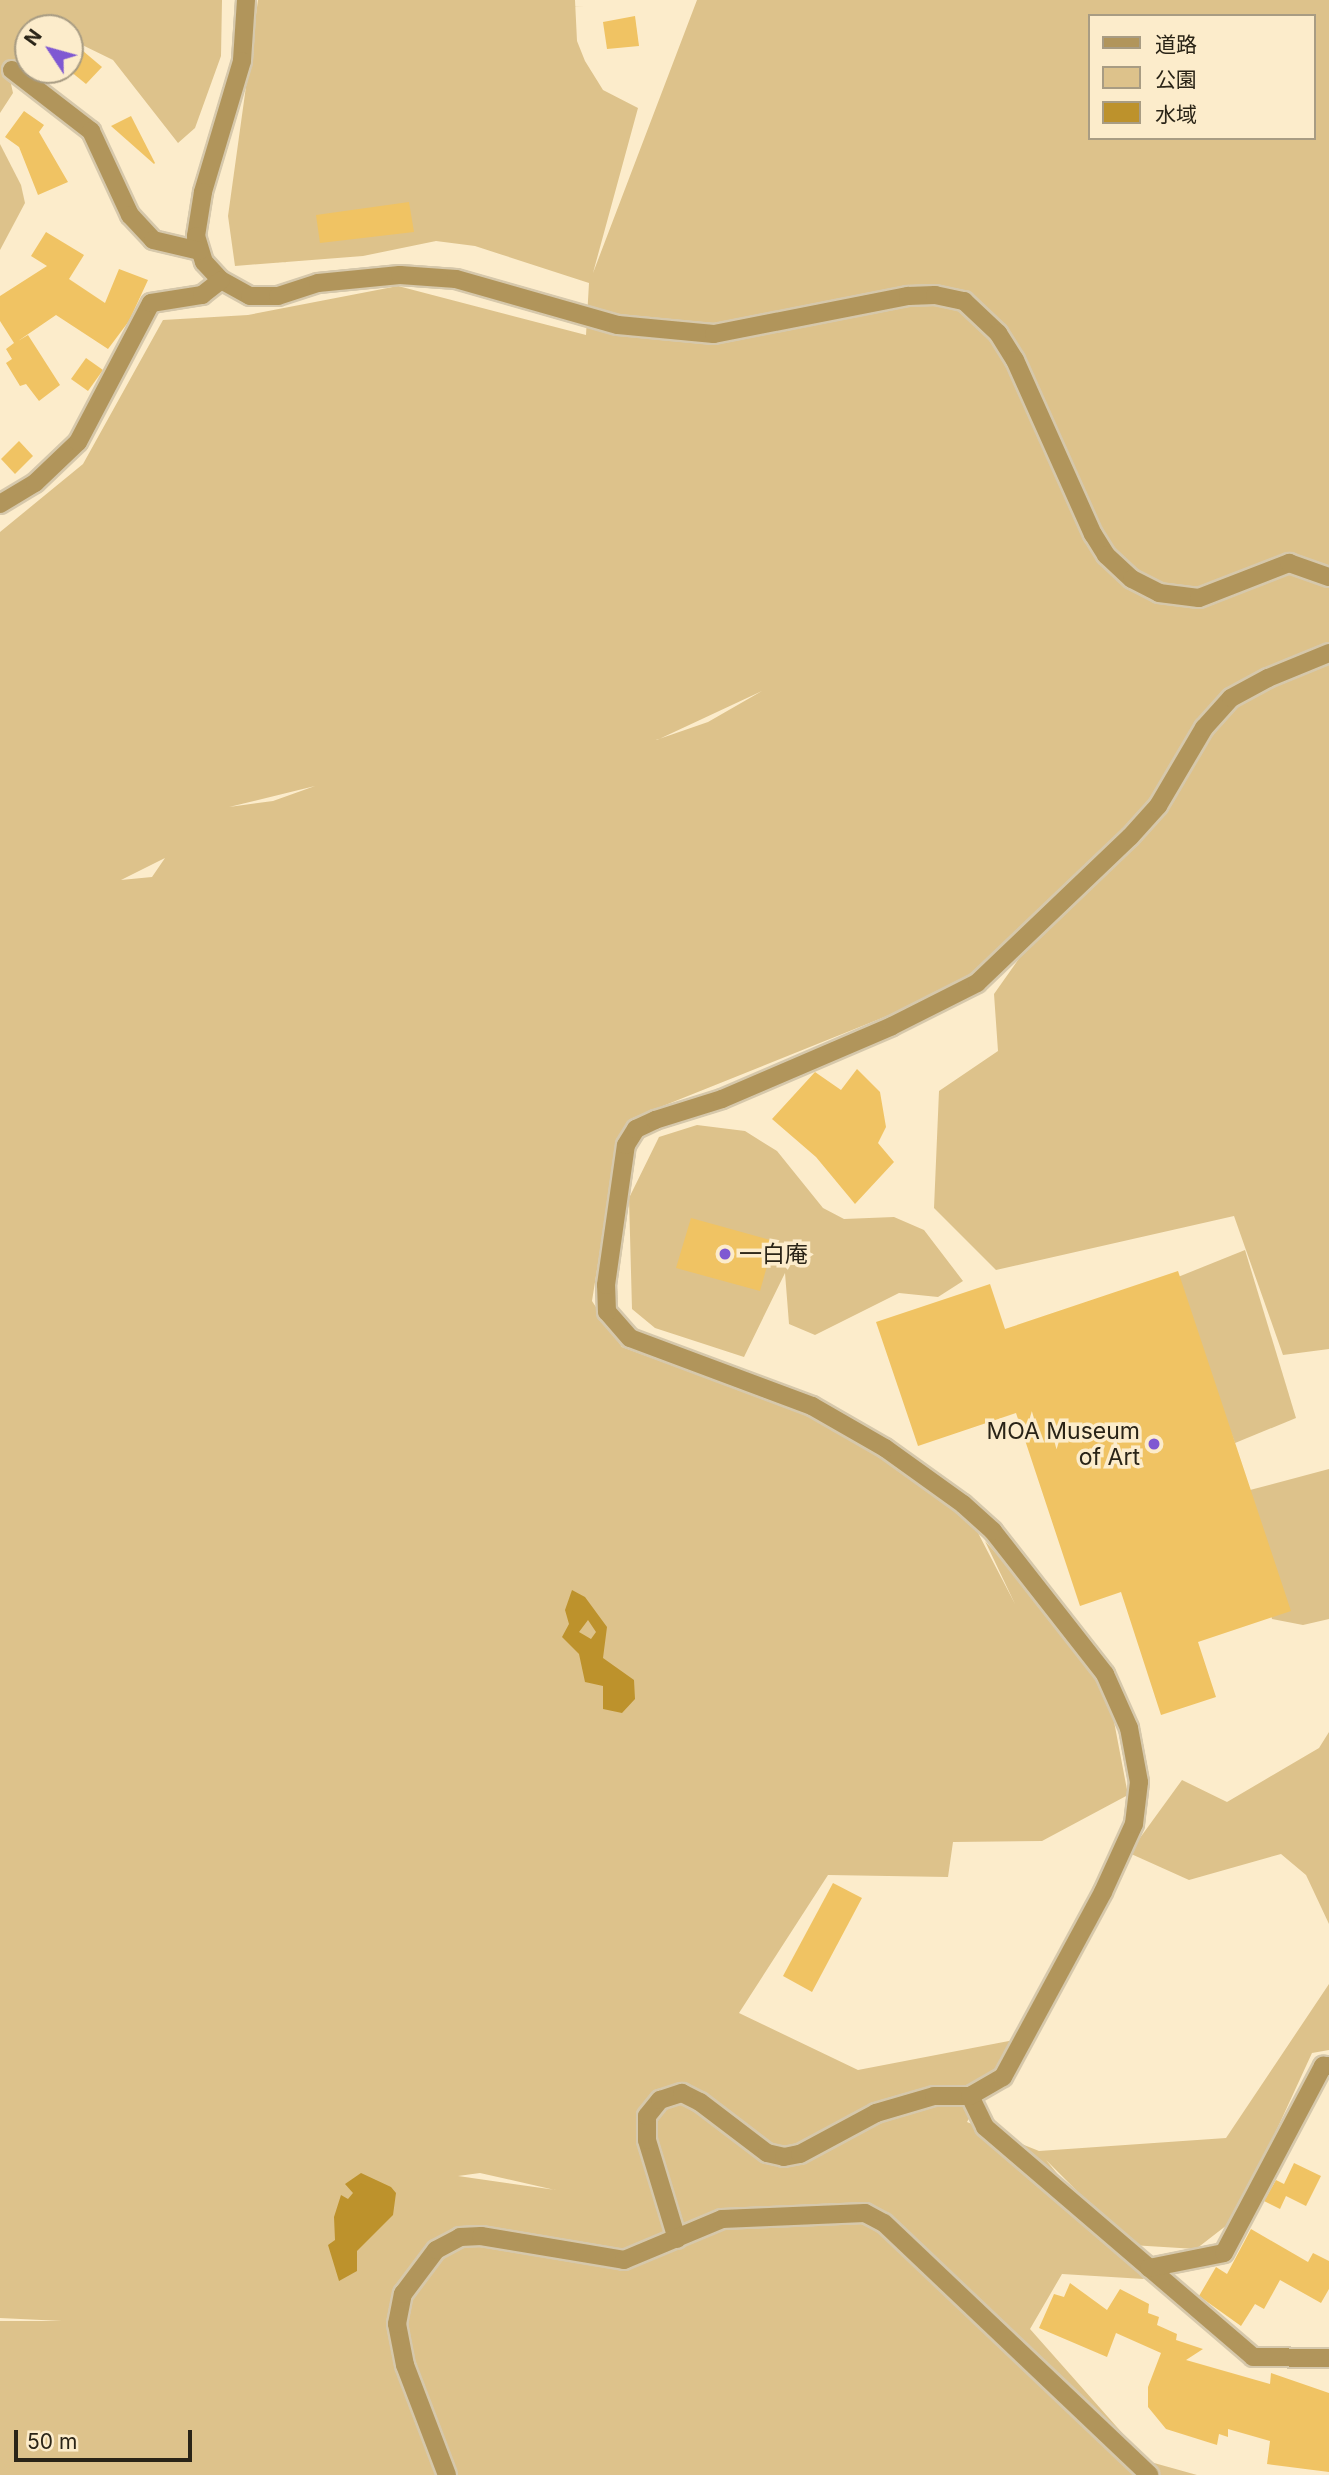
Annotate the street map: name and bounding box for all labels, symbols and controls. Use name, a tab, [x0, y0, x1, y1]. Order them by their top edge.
north arrow	[14, 14, 84, 84]
legend	[1088, 14, 1315, 140]
text: N	[20, 25, 47, 50]
text: 道路	[1155, 32, 1197, 57]
text: 公園	[1155, 67, 1197, 92]
text: 水域	[1155, 102, 1197, 127]
place label: 一白庵	[739, 1240, 808, 1268]
marker: 一白庵	[717, 1246, 733, 1262]
place label: MOA Museum of Art	[986, 1417, 1140, 1471]
marker: MOA Museum of Art	[1146, 1436, 1162, 1452]
scale bar	[18, 2416, 196, 2460]
text: 50 m	[27, 2429, 77, 2454]

